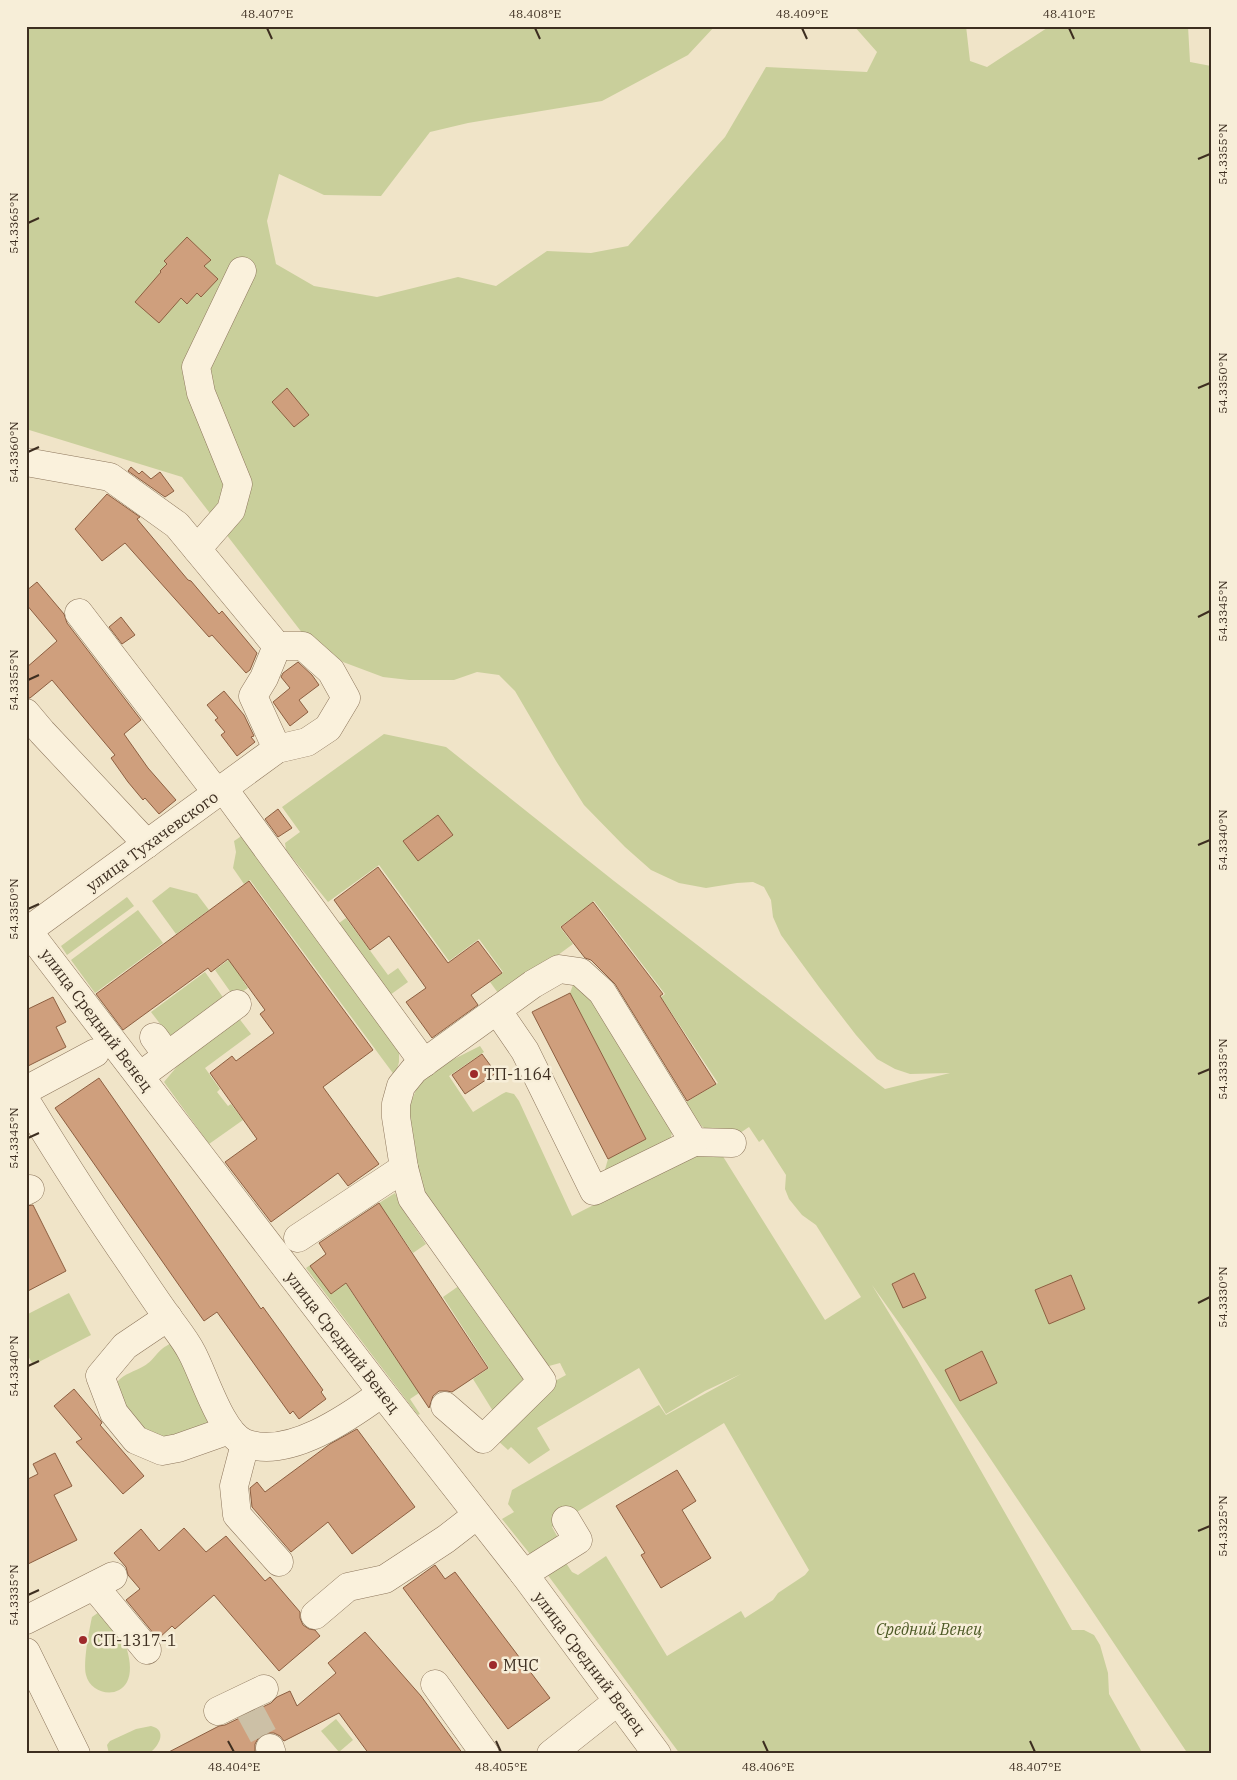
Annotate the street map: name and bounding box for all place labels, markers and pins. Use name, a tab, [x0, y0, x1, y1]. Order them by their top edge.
place label: ТП-1164	[484, 1064, 552, 1084]
marker: ТП-1164	[468, 1068, 480, 1080]
place label: СП-1317-1	[93, 1630, 177, 1650]
marker: СП-1317-1	[77, 1634, 89, 1646]
place label: МЧС	[503, 1655, 539, 1675]
marker: МЧС	[487, 1659, 499, 1671]

